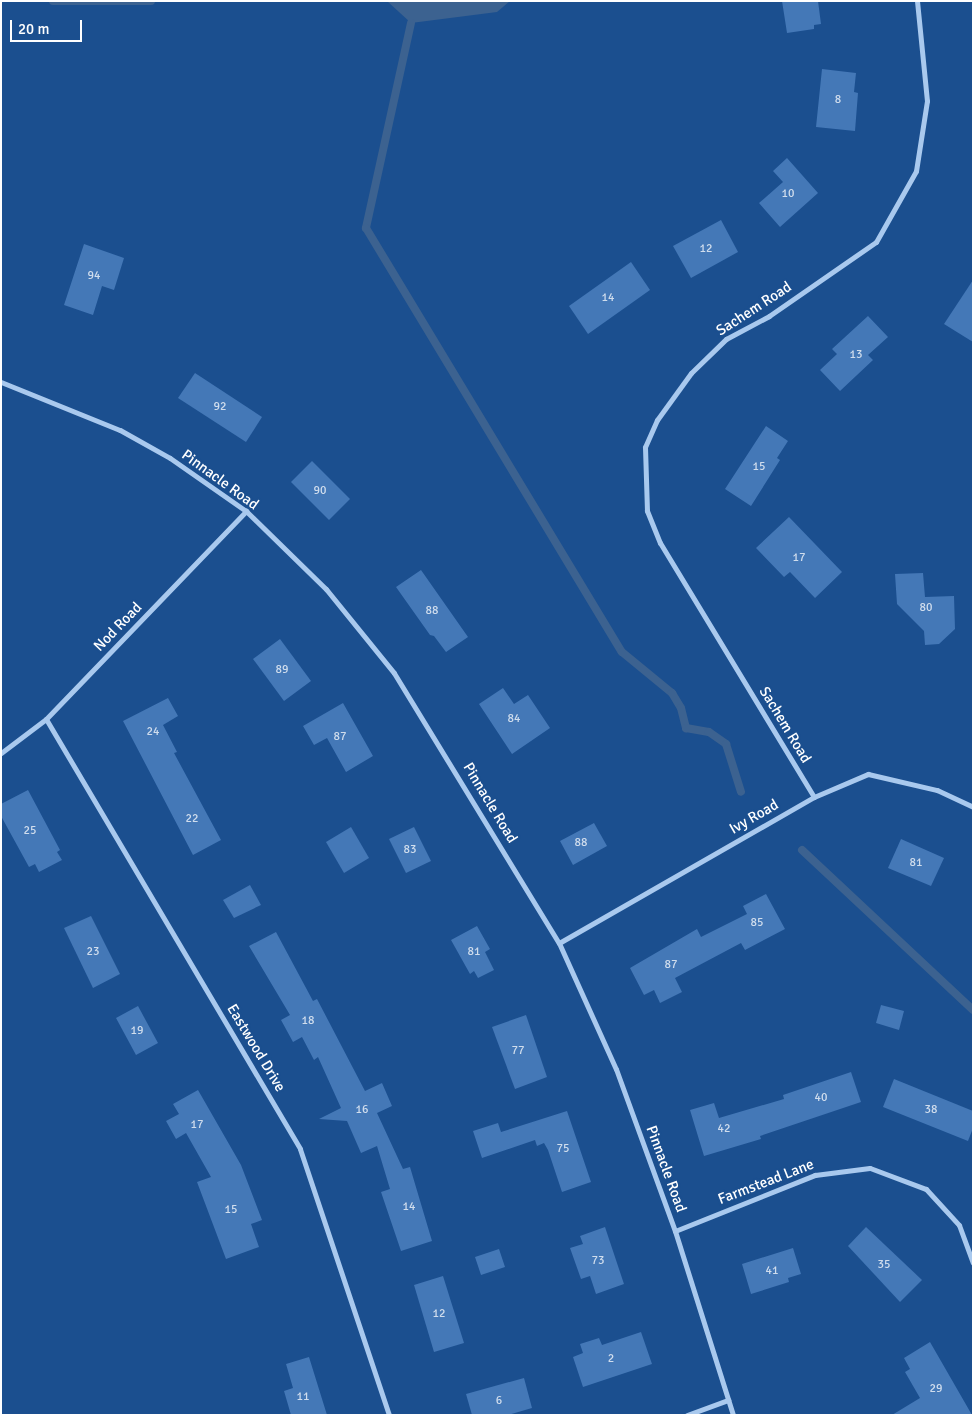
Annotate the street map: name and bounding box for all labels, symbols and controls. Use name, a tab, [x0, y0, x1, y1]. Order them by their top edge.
scale bar	[12, 10, 85, 42]
text: 20 m	[18, 20, 49, 38]
house number: 8	[835, 93, 841, 107]
house number: 10	[782, 187, 794, 201]
house number: 12	[700, 242, 712, 256]
house number: 94	[88, 269, 100, 283]
street label: Sachem Road	[713, 278, 795, 340]
house number: 14	[602, 291, 614, 305]
house number: 13	[850, 348, 862, 362]
house number: 92	[214, 400, 226, 414]
street label: Pinnacle Road	[178, 446, 262, 514]
house number: 15	[753, 460, 765, 474]
house number: 90	[314, 484, 326, 498]
house number: 17	[793, 551, 805, 565]
street label: Nod Road	[90, 599, 146, 655]
house number: 80	[920, 601, 932, 615]
house number: 88	[426, 604, 438, 618]
house number: 89	[276, 663, 288, 677]
street label: Sachem Road	[755, 684, 815, 766]
house number: 84	[508, 712, 520, 726]
house number: 24	[147, 725, 159, 739]
house number: 87	[334, 730, 346, 744]
street label: Pinnacle Road	[459, 759, 521, 847]
street label: Ivy Road	[726, 796, 782, 838]
house number: 22	[186, 812, 198, 826]
house number: 25	[24, 824, 36, 838]
house number: 88	[575, 836, 587, 850]
house number: 83	[404, 843, 416, 857]
house number: 81	[910, 856, 922, 870]
house number: 85	[751, 916, 763, 930]
house number: 23	[87, 945, 99, 959]
house number: 81	[468, 945, 480, 959]
house number: 87	[665, 958, 677, 972]
street label: Eastwood Drive	[223, 1001, 289, 1095]
house number: 18	[302, 1014, 314, 1028]
house number: 19	[131, 1024, 143, 1038]
house number: 77	[512, 1044, 524, 1058]
house number: 40	[815, 1091, 827, 1105]
house number: 16	[356, 1103, 368, 1117]
house number: 38	[925, 1103, 937, 1117]
house number: 17	[191, 1118, 203, 1132]
house number: 42	[718, 1122, 730, 1136]
street label: Pinnacle Road	[642, 1123, 690, 1215]
house number: 75	[557, 1142, 569, 1156]
street label: Farmstead Lane	[715, 1155, 817, 1209]
house number: 14	[403, 1200, 415, 1214]
house number: 15	[225, 1203, 237, 1217]
house number: 73	[592, 1254, 604, 1268]
house number: 35	[878, 1258, 890, 1272]
house number: 41	[766, 1264, 778, 1278]
house number: 12	[433, 1307, 445, 1321]
house number: 2	[608, 1352, 614, 1366]
house number: 29	[930, 1382, 942, 1396]
house number: 11	[297, 1390, 309, 1404]
house number: 6	[496, 1394, 502, 1408]

